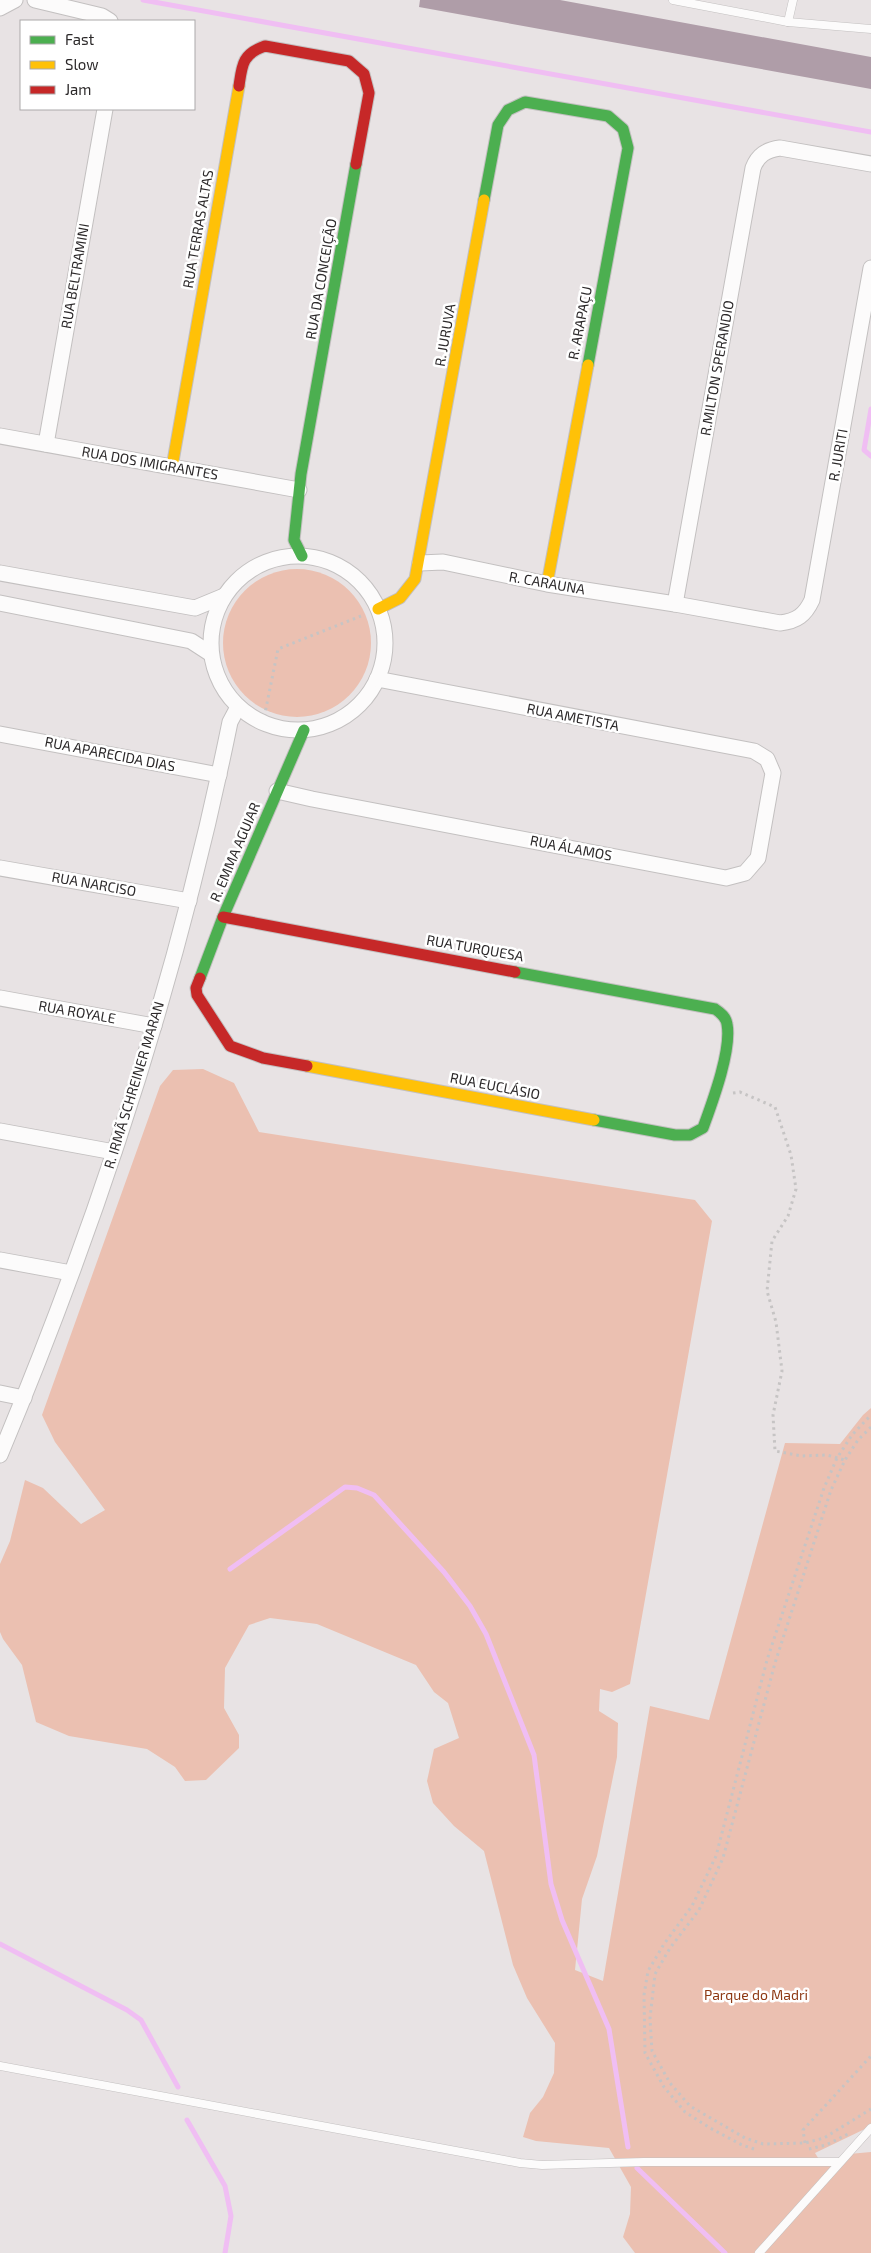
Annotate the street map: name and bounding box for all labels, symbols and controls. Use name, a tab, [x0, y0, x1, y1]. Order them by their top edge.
legend	[20, 20, 195, 110]
text: Fast	[65, 30, 95, 48]
text: Slow	[65, 55, 99, 73]
text: Jam	[65, 80, 91, 98]
street label: RUA TERRAS ALTAS	[179, 168, 216, 290]
street label: RUA DA CONCEIÇÃO	[301, 217, 341, 341]
street label: RUA BELTRAMINI	[57, 222, 92, 330]
street label: R. ARAPAÇU	[564, 285, 596, 361]
street label: R.MILTON SPERANDIO	[696, 299, 737, 437]
street label: R. JURUVA	[431, 302, 458, 368]
street label: R. JURITI	[825, 427, 850, 482]
street label: RUA DOS IMIGRANTES	[80, 442, 220, 483]
street label: R. CARAUNA	[508, 567, 587, 598]
street label: RUA AMETISTA	[526, 699, 621, 734]
street label: RUA APARECIDA DIAS	[43, 733, 177, 775]
street label: R. EMMA AGUIAR	[206, 799, 263, 904]
street label: RUA ÁLAMOS	[529, 831, 614, 864]
street label: RUA NARCISO	[51, 868, 138, 899]
street label: RUA TURQUESA	[425, 931, 525, 964]
street label: RUA ROYALE	[37, 996, 117, 1027]
street label: R. IRMÃ SCHREINER MARAN	[100, 999, 167, 1171]
street label: RUA EUCLÁSIO	[449, 1068, 542, 1103]
park label: Parque do Madri	[704, 1986, 808, 2003]

